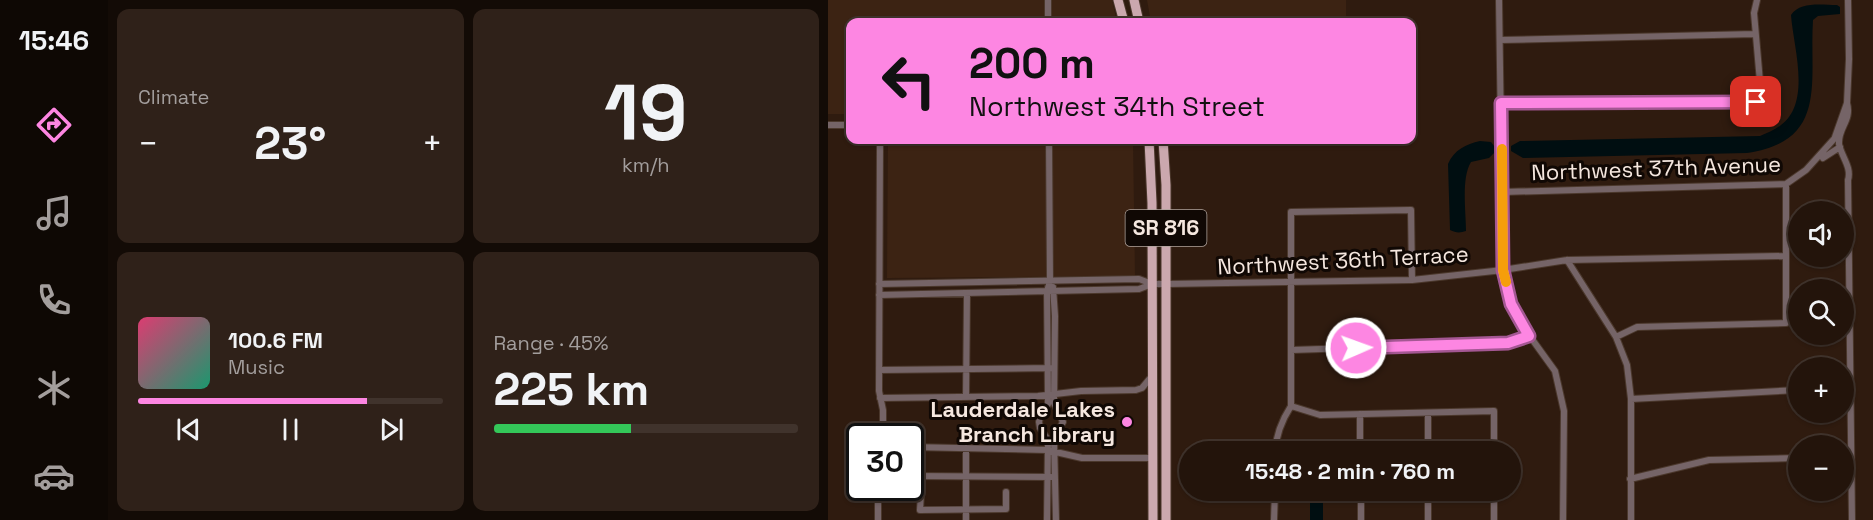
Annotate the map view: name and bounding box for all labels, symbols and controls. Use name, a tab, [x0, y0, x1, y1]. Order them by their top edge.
text: 15:46	[19, 23, 89, 58]
text: 200 m	[969, 37, 1095, 90]
icon: left	[870, 42, 948, 120]
text: 19	[604, 63, 687, 163]
pin	[1730, 76, 1781, 127]
text: Climate	[138, 84, 209, 110]
icon: arrive	[1739, 85, 1772, 118]
text: Northwest 34th Street	[969, 89, 1265, 124]
icon: directions	[33, 104, 75, 146]
text: 23°	[254, 115, 326, 172]
text: −	[138, 123, 158, 165]
text: +	[422, 123, 442, 165]
street label: Northwest 37th Avenue	[1531, 150, 1781, 186]
text: km/h	[622, 152, 670, 178]
icon: music	[33, 192, 75, 234]
map controls	[1788, 201, 1854, 501]
button: sound	[1788, 201, 1854, 267]
road number: SR 816	[1126, 210, 1206, 246]
street label: Northwest 36th Terrace	[1217, 239, 1469, 281]
icon: phone	[33, 279, 75, 321]
button: search	[1788, 279, 1854, 345]
position arrow	[1324, 316, 1388, 380]
text: 100.6 FM	[228, 326, 323, 354]
text: Range · 45%	[494, 330, 609, 356]
text: Music	[228, 354, 285, 380]
button: +	[1788, 357, 1854, 423]
text: 225 km	[494, 361, 649, 418]
icon: climate	[33, 367, 75, 409]
place label: Lauderdale Lakes Branch Library	[931, 395, 1115, 448]
icon: previous	[172, 413, 205, 446]
icon: pause	[274, 413, 307, 446]
icon: next	[375, 413, 408, 446]
marker: Lauderdale Lakes Branch Library	[1120, 415, 1134, 429]
speed limit sign: 30	[846, 423, 924, 501]
button: −	[1788, 435, 1854, 501]
icon: car	[33, 455, 75, 497]
text: 15:48 · 2 min · 760 m	[1245, 457, 1455, 485]

